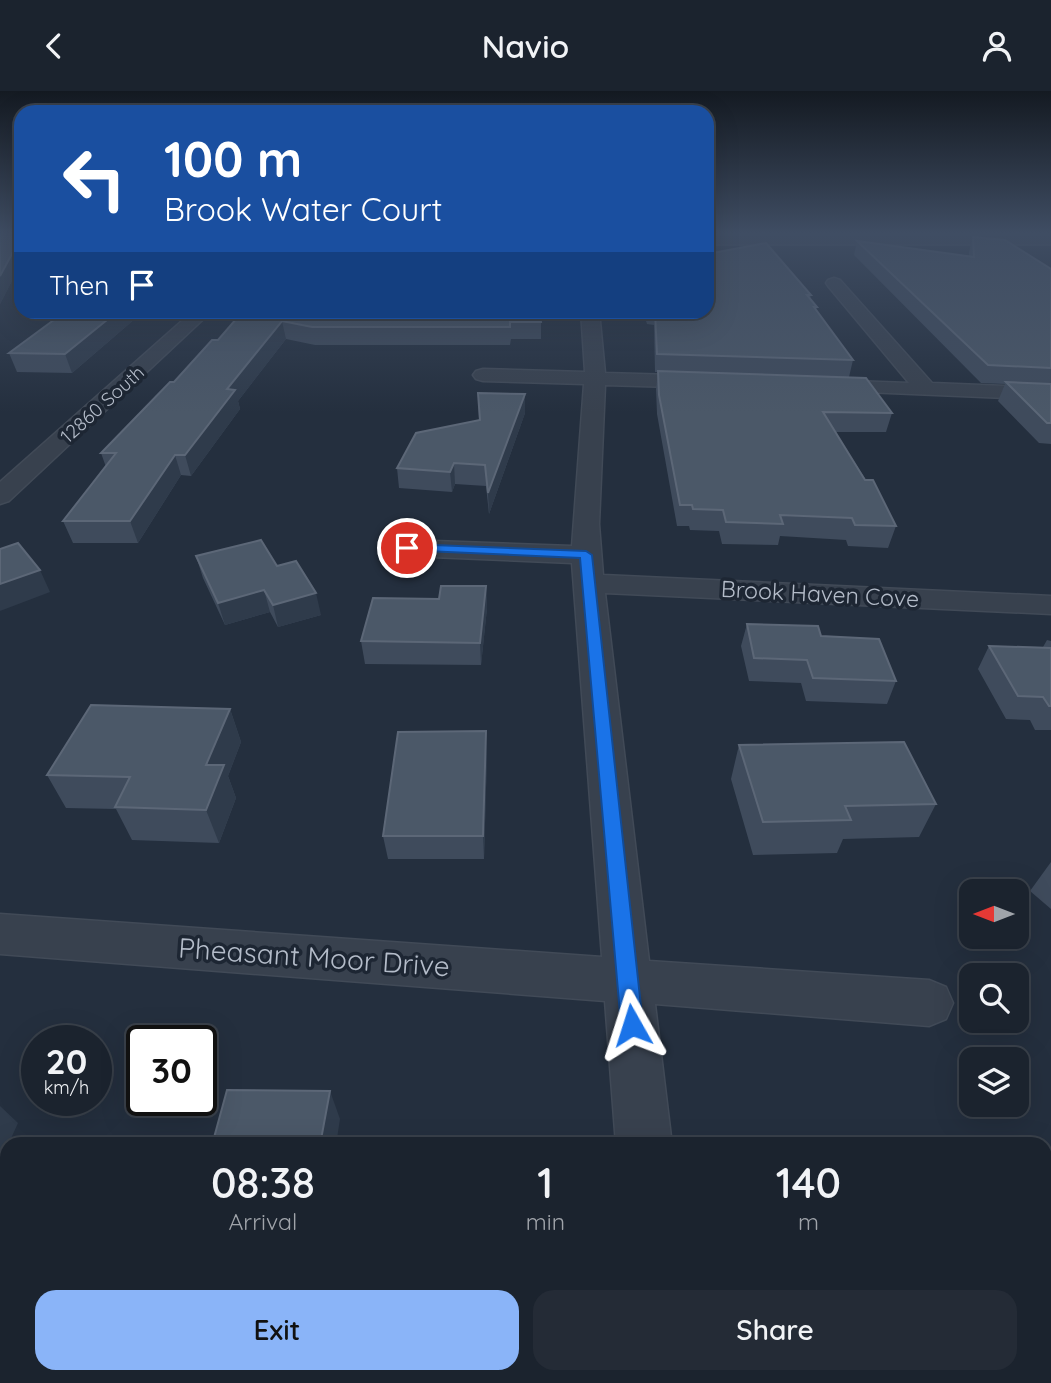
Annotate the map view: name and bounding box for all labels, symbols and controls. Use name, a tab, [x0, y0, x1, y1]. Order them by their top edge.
text: Navio	[482, 26, 569, 66]
icon: back	[35, 27, 73, 65]
icon: person	[978, 27, 1016, 65]
text: 100 m	[164, 128, 302, 189]
icon: left	[49, 133, 140, 224]
text: Brook Water Court	[164, 189, 442, 229]
icon: arrive	[123, 266, 161, 304]
text: Then	[49, 269, 109, 302]
street label: 12860 South	[55, 360, 149, 448]
pin	[377, 518, 437, 578]
icon: arrive	[388, 529, 426, 567]
street label: Brook Haven Cove	[720, 574, 920, 613]
north arrow	[959, 879, 1029, 949]
map controls	[959, 879, 1029, 1117]
street label: Pheasant Moor Drive	[177, 930, 451, 983]
button: search	[959, 963, 1029, 1033]
position arrow	[595, 988, 669, 1062]
speed limit sign: 30	[126, 1025, 217, 1116]
text: 20	[46, 1039, 87, 1083]
button: layers	[959, 1047, 1029, 1117]
text: km/h	[44, 1076, 89, 1099]
text: 08:38	[211, 1156, 315, 1209]
text: 1	[537, 1156, 553, 1209]
text: 140	[776, 1156, 841, 1209]
text: Arrival	[228, 1207, 297, 1236]
text: min	[526, 1207, 565, 1236]
text: m	[798, 1207, 819, 1236]
button: Exit	[35, 1290, 519, 1370]
button: Share	[533, 1290, 1017, 1370]

